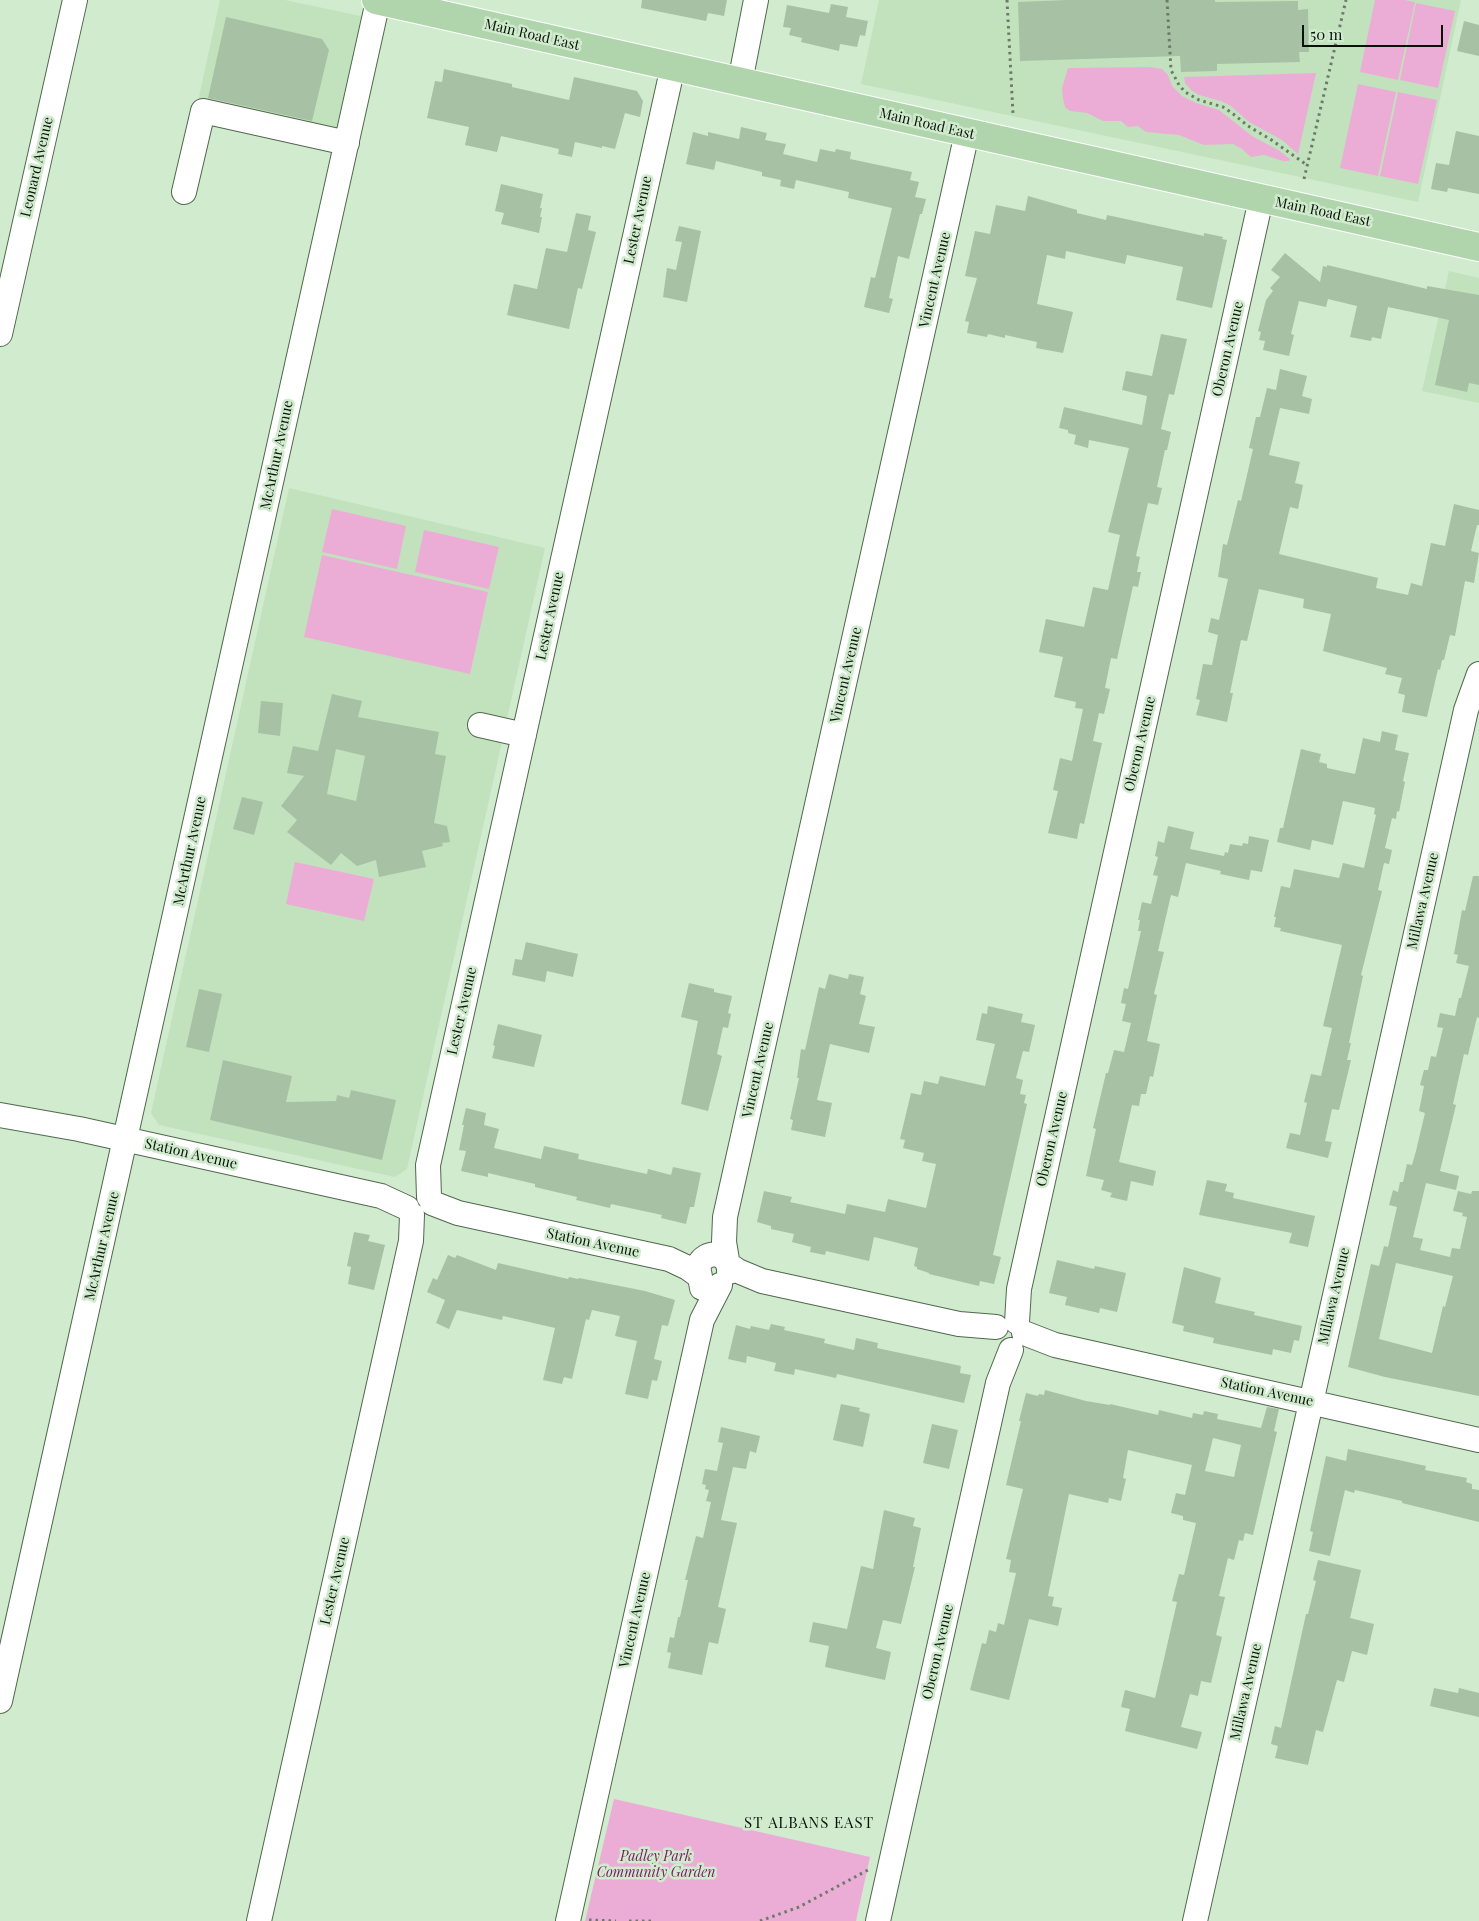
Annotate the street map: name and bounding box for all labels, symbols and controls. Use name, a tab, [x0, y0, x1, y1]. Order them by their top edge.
scale bar	[1304, 15, 1445, 47]
street label: Main Road East	[483, 16, 581, 54]
text: 50 m	[1310, 24, 1342, 44]
street label: Main Road East	[878, 105, 976, 143]
street label: Leonard Avenue	[17, 115, 57, 219]
street label: Lester Avenue	[620, 174, 656, 266]
street label: Main Road East	[1274, 194, 1372, 230]
street label: Vincent Avenue	[916, 230, 954, 330]
street label: Oberon Avenue	[1209, 300, 1247, 398]
street label: McArthur Avenue	[257, 399, 297, 511]
street label: Lester Avenue	[532, 570, 568, 662]
street label: Vincent Avenue	[827, 625, 865, 725]
street label: Oberon Avenue	[1121, 695, 1159, 793]
street label: McArthur Avenue	[170, 795, 210, 907]
street label: Millawa Avenue	[1404, 851, 1442, 951]
street label: Lester Avenue	[444, 965, 480, 1057]
street label: Vincent Avenue	[739, 1020, 777, 1120]
street label: Oberon Avenue	[1033, 1090, 1071, 1188]
street label: Station Avenue	[143, 1135, 239, 1173]
street label: McArthur Avenue	[81, 1190, 123, 1302]
street label: Station Avenue	[545, 1225, 641, 1261]
street label: Millawa Avenue	[1315, 1246, 1353, 1346]
street label: Station Avenue	[1219, 1374, 1315, 1410]
street label: Lester Avenue	[317, 1535, 353, 1627]
street label: Vincent Avenue	[616, 1570, 654, 1670]
street label: Oberon Avenue	[919, 1603, 957, 1701]
street label: Millawa Avenue	[1227, 1642, 1265, 1742]
district label: ST ALBANS EAST	[742, 1814, 876, 1832]
park label: Padley Park Community Garden	[597, 1849, 715, 1881]

